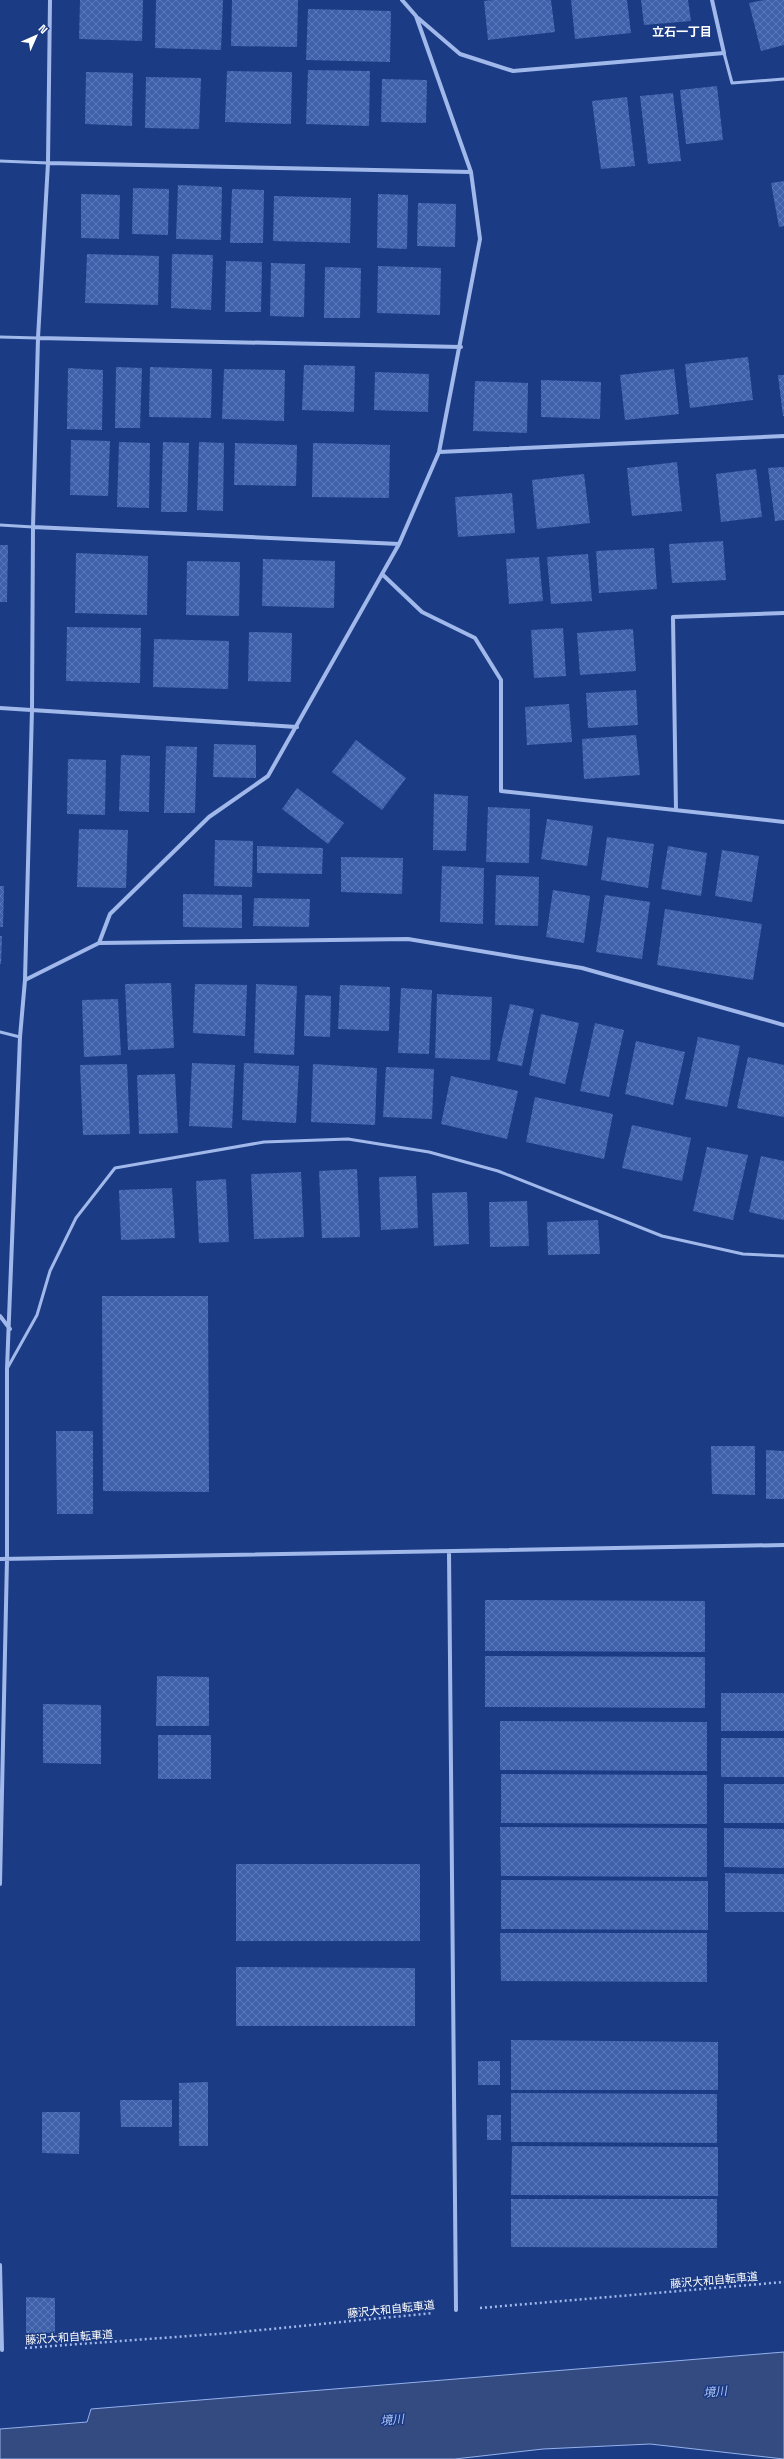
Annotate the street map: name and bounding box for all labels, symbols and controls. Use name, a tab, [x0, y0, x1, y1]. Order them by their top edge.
north arrow	[16, 16, 56, 56]
text: N	[36, 21, 51, 36]
district label: 立石一丁目	[652, 24, 712, 40]
street label: 藤沢大和自転車道	[670, 2269, 758, 2291]
street label: 藤沢大和自転車道	[347, 2297, 435, 2321]
street label: 藤沢大和自転車道	[25, 2327, 113, 2347]
water label: 境川	[702, 2383, 730, 2401]
water label: 境川	[379, 2411, 407, 2429]

